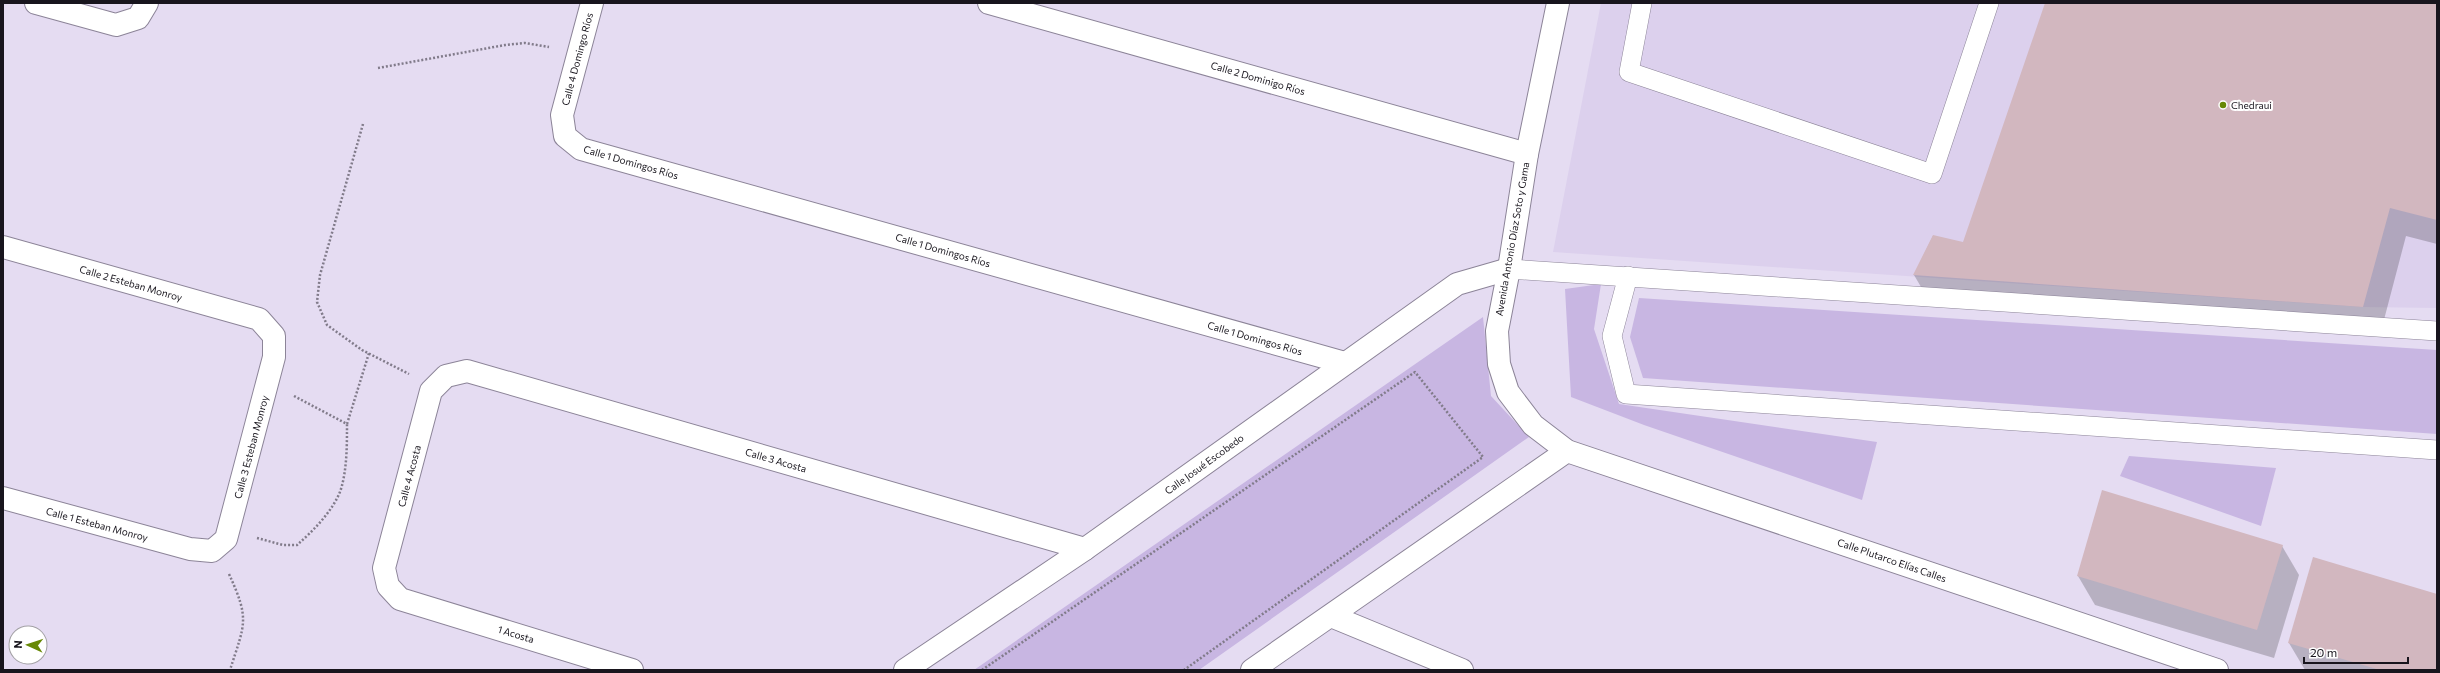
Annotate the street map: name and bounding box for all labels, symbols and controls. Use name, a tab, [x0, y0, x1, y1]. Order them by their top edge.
street label: Calle 4 Domingo Ríos	[559, 11, 595, 107]
street label: Calle 2 Dominigo Ríos	[1209, 59, 1307, 97]
place label: Chedraui	[2231, 99, 2272, 111]
marker: Chedraui	[2218, 100, 2228, 110]
street label: Calle 1 Domingos Ríos	[582, 143, 680, 181]
street label: Avenida Antonio Díaz Soto y Gama	[1493, 161, 1531, 317]
street label: Calle 1 Domingos Ríos	[894, 231, 992, 269]
street label: Calle 2 Esteban Monroy	[78, 263, 184, 303]
street label: Calle 1 Domingos Ríos	[1206, 319, 1304, 357]
street label: Calle 3 Esteban Monroy	[231, 394, 271, 500]
street label: Calle Josué Escobedo	[1162, 431, 1246, 497]
street label: Calle 4 Acosta	[395, 444, 423, 508]
street label: Calle 3 Acosta	[744, 446, 808, 474]
street label: Calle 1 Esteban Monroy	[45, 505, 149, 543]
street label: Calle Plutarco Elías Calles	[1836, 536, 1948, 584]
street label: 1 Acosta	[496, 623, 536, 645]
north arrow	[8, 625, 48, 665]
scale bar	[2304, 639, 2408, 665]
text: N	[11, 640, 24, 649]
text: 20 m	[2310, 645, 2337, 659]

